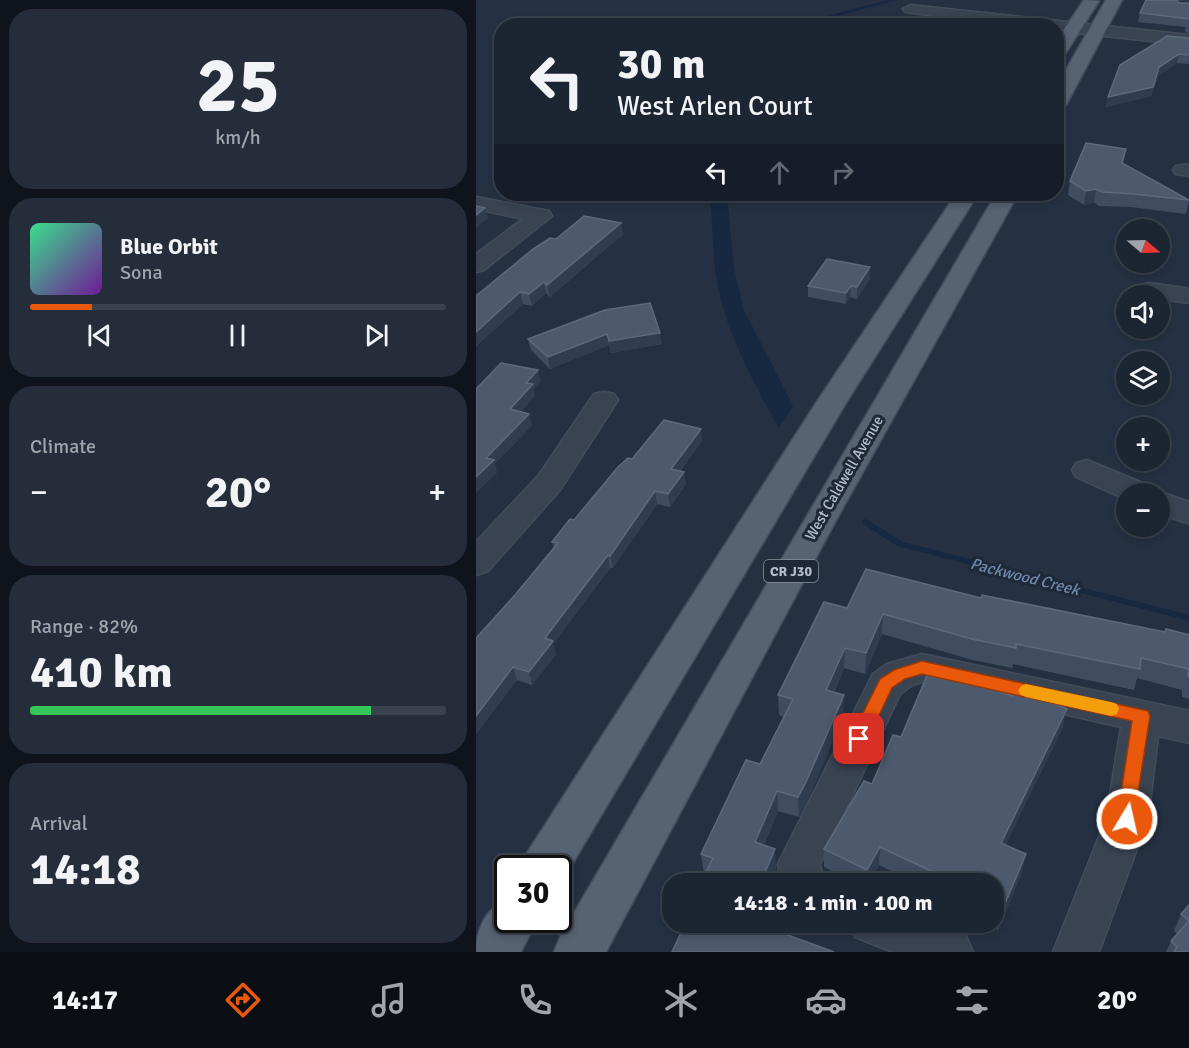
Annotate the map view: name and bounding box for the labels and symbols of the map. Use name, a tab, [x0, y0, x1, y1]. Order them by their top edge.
north arrow	[1116, 219, 1170, 273]
street label: West Caldwell Avenue	[801, 413, 887, 543]
water label: Packwood Creek	[968, 554, 1083, 601]
road number: CR J30	[764, 560, 818, 582]
pin	[833, 713, 884, 764]
position arrow	[1095, 787, 1159, 851]
speed limit sign: 30	[494, 855, 572, 933]

